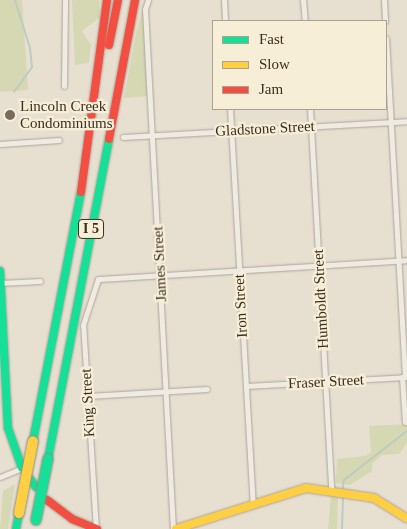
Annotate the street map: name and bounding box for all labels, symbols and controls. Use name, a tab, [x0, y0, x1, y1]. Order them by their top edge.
legend	[212, 20, 387, 110]
text: Fast	[259, 31, 284, 47]
text: Slow	[259, 56, 290, 72]
text: Jam	[259, 81, 283, 97]
place label: Lincoln Creek Condominiums	[20, 97, 113, 132]
marker: Lincoln Creek Condominiums	[4, 109, 16, 121]
street label: Gladstone Street	[215, 117, 315, 141]
road number: I 5	[77, 218, 105, 240]
street label: James Street	[149, 226, 171, 302]
street label: Humboldt Street	[309, 249, 333, 349]
street label: Iron Street	[230, 274, 252, 338]
street label: King Street	[77, 368, 99, 438]
street label: Fraser Street	[287, 371, 365, 393]

